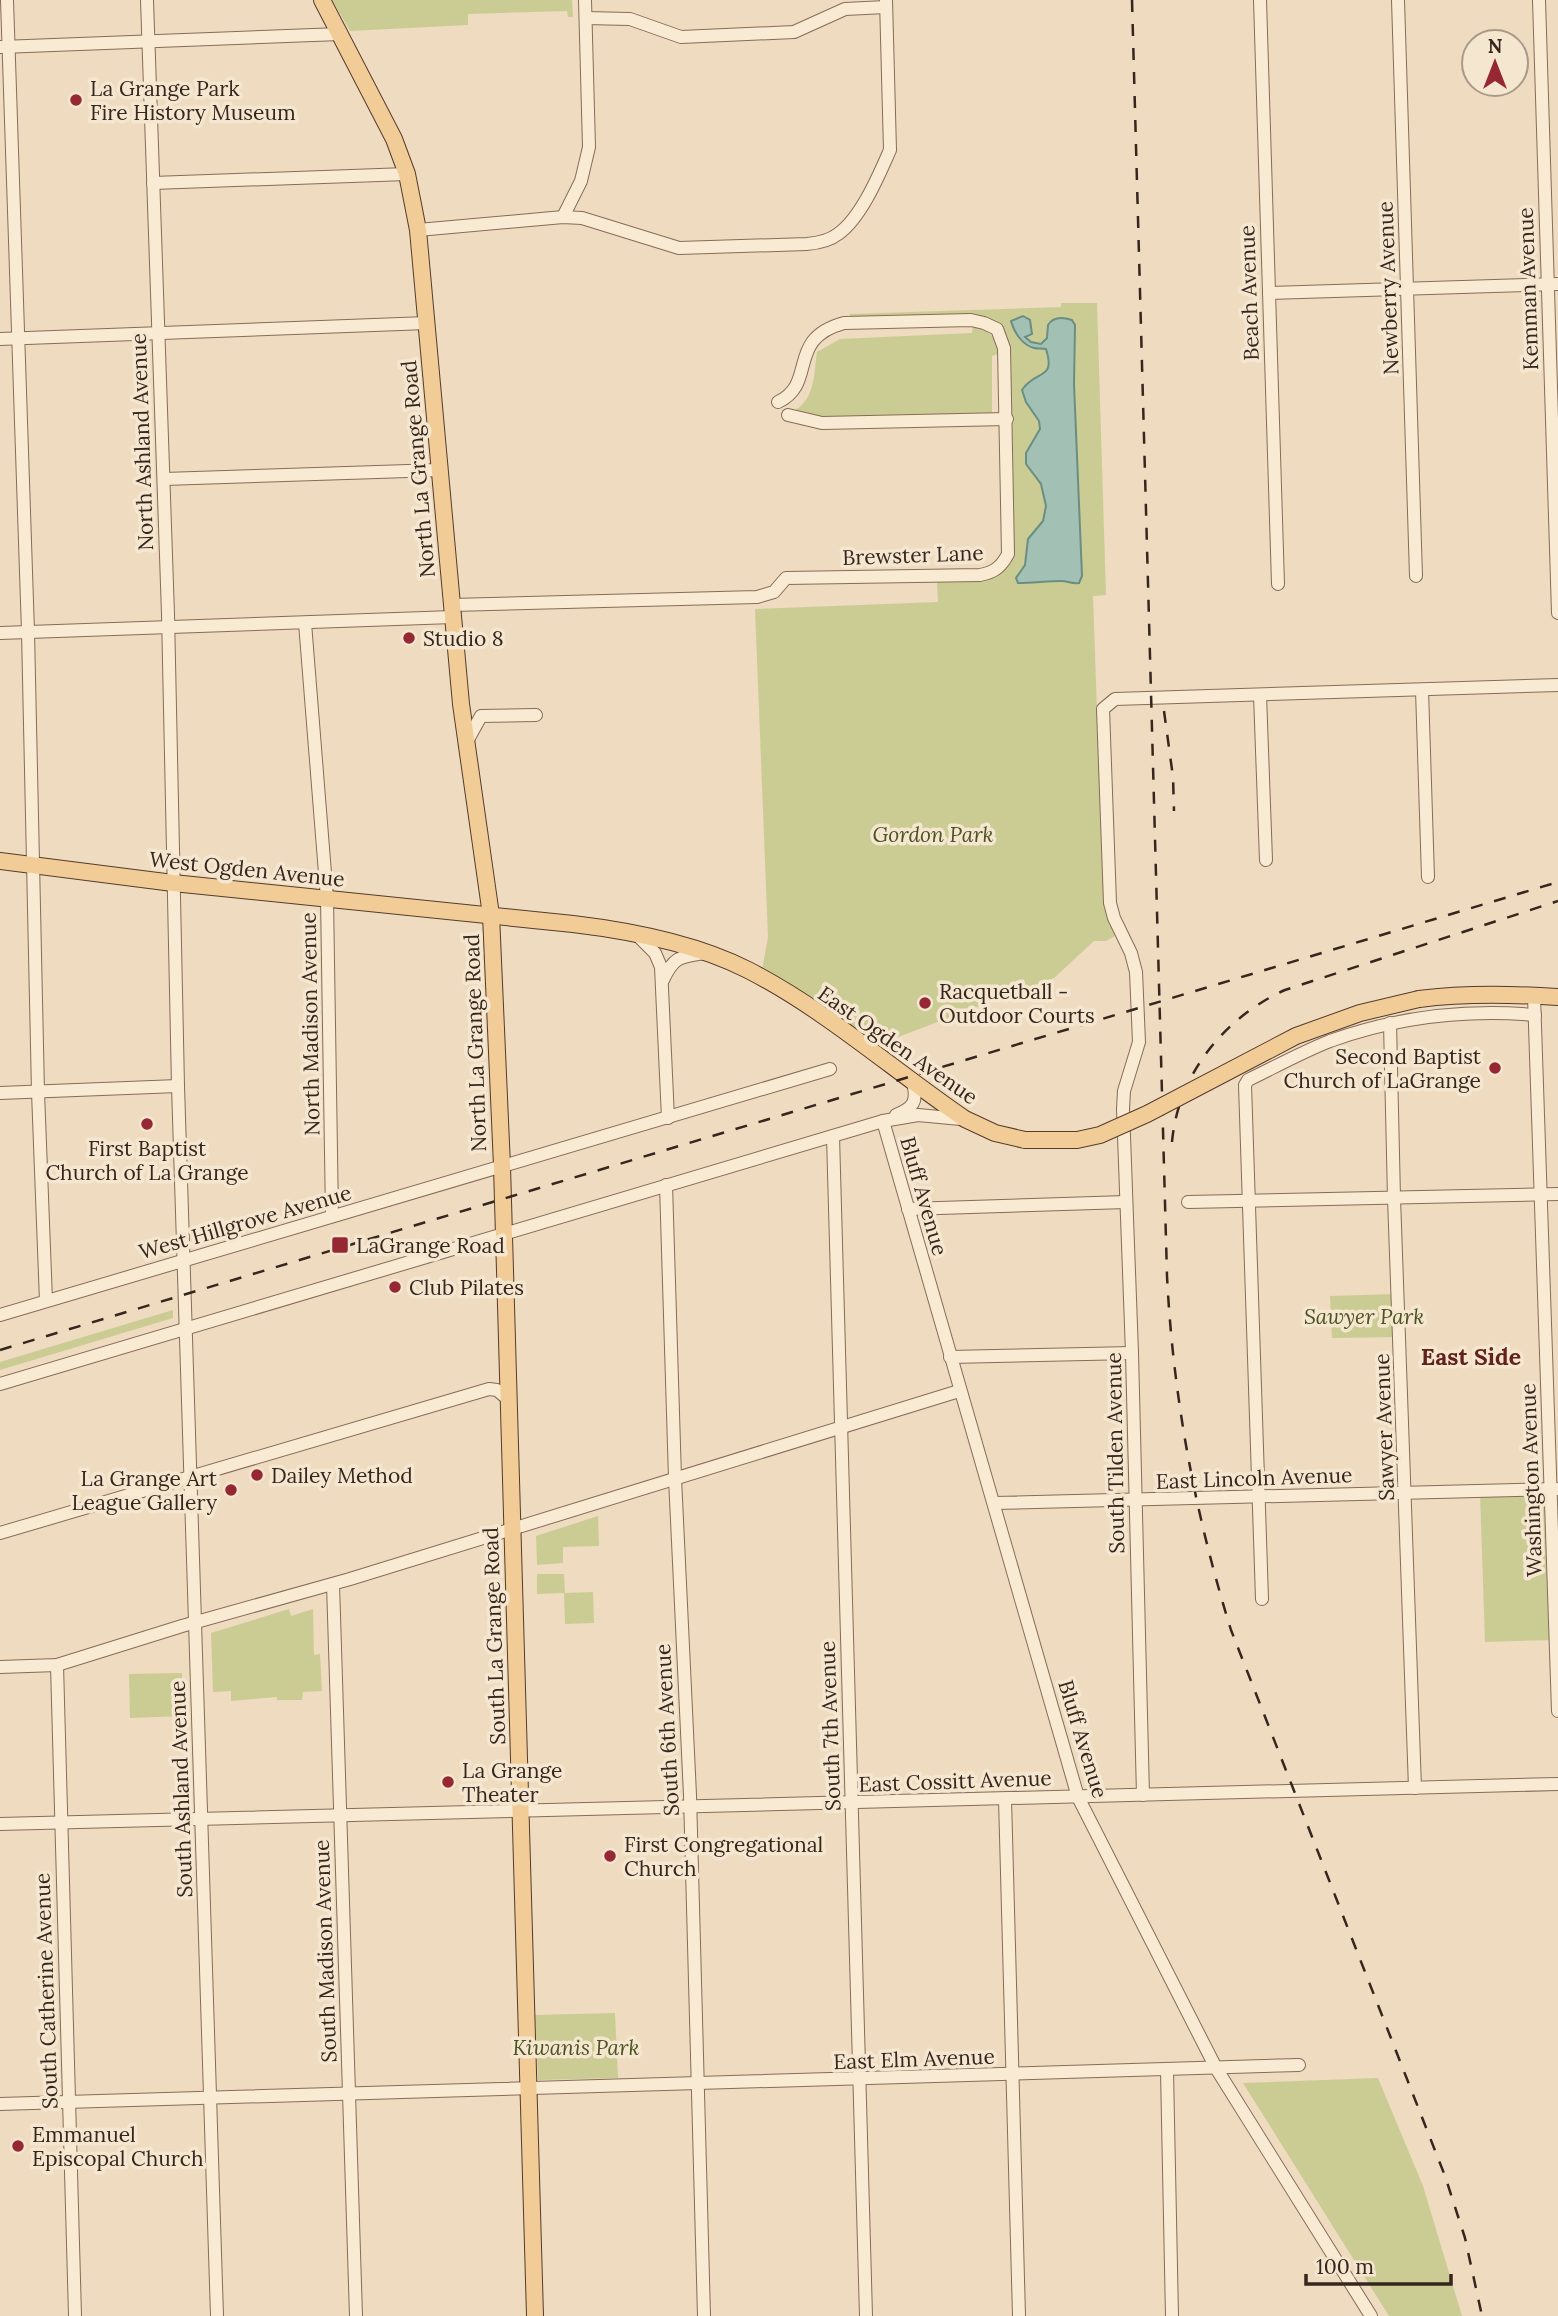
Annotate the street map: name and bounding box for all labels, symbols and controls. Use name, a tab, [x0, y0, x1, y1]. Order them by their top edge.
north arrow	[1460, 28, 1530, 98]
text: N	[1488, 34, 1503, 58]
place label: La Grange Park Fire History Museum	[90, 75, 296, 126]
marker: La Grange Park Fire History Museum	[68, 92, 84, 108]
street label: Newberry Avenue	[1371, 201, 1405, 375]
street label: Kemman Avenue	[1512, 207, 1544, 371]
street label: Beach Avenue	[1233, 225, 1265, 361]
street label: North Ashland Avenue	[125, 333, 159, 551]
street label: North La Grange Road	[395, 359, 441, 579]
street label: Brewster Lane	[842, 539, 984, 571]
place label: Studio 8	[423, 625, 504, 652]
marker: Studio 8	[401, 630, 417, 646]
park label: Gordon Park	[872, 821, 994, 848]
street label: West Ogden Avenue	[148, 845, 346, 893]
street label: North Madison Avenue	[295, 912, 325, 1136]
street label: North La Grange Road	[458, 934, 492, 1152]
place label: Racquetball - Outdoor Courts	[939, 978, 1095, 1029]
street label: East Ogden Avenue	[813, 980, 983, 1110]
marker: Racquetball - Outdoor Courts	[917, 995, 933, 1011]
place label: Second Baptist Church of LaGrange	[1283, 1043, 1482, 1094]
marker: Second Baptist Church of LaGrange	[1487, 1060, 1503, 1076]
marker: First Baptist Church of La Grange	[139, 1116, 155, 1132]
street label: Bluff Avenue	[894, 1133, 954, 1259]
place label: First Baptist Church of La Grange	[45, 1135, 249, 1186]
street label: West Hillgrove Avenue	[136, 1179, 354, 1265]
place label: LaGrange Road	[356, 1232, 505, 1259]
marker: LaGrange Road	[330, 1235, 350, 1255]
place label: Club Pilates	[409, 1274, 524, 1301]
marker: Club Pilates	[387, 1279, 403, 1295]
park label: Sawyer Park	[1304, 1303, 1424, 1330]
district label: East Side	[1421, 1342, 1521, 1371]
street label: South Tilden Avenue	[1100, 1352, 1130, 1554]
street label: Sawyer Avenue	[1368, 1353, 1400, 1501]
street label: Washington Avenue	[1514, 1383, 1548, 1577]
street label: East Lincoln Avenue	[1155, 1461, 1353, 1495]
place label: Dailey Method	[271, 1462, 413, 1489]
place label: La Grange Art League Gallery	[71, 1465, 218, 1516]
marker: Dailey Method	[249, 1467, 265, 1483]
marker: La Grange Art League Gallery	[223, 1482, 239, 1498]
street label: South La Grange Road	[477, 1527, 511, 1745]
street label: South 7th Avenue	[814, 1641, 846, 1811]
street label: South 6th Avenue	[649, 1643, 685, 1817]
street label: Bluff Avenue	[1052, 1677, 1114, 1801]
street label: South Ashland Avenue	[164, 1680, 198, 1898]
place label: La Grange Theater	[462, 1757, 562, 1808]
street label: East Cossitt Avenue	[858, 1764, 1052, 1798]
marker: La Grange Theater	[440, 1774, 456, 1790]
place label: First Congregational Church	[624, 1831, 823, 1882]
street label: South Madison Avenue	[308, 1839, 342, 2063]
marker: First Congregational Church	[602, 1848, 618, 1864]
street label: South Catherine Avenue	[28, 1872, 64, 2110]
park label: Kiwanis Park	[513, 2034, 640, 2061]
street label: East Elm Avenue	[833, 2043, 995, 2075]
place label: Emmanuel Episcopal Church	[32, 2121, 204, 2172]
marker: Emmanuel Episcopal Church	[10, 2138, 26, 2154]
scale bar	[1306, 2242, 1451, 2286]
text: 100 m	[1316, 2253, 1374, 2280]

